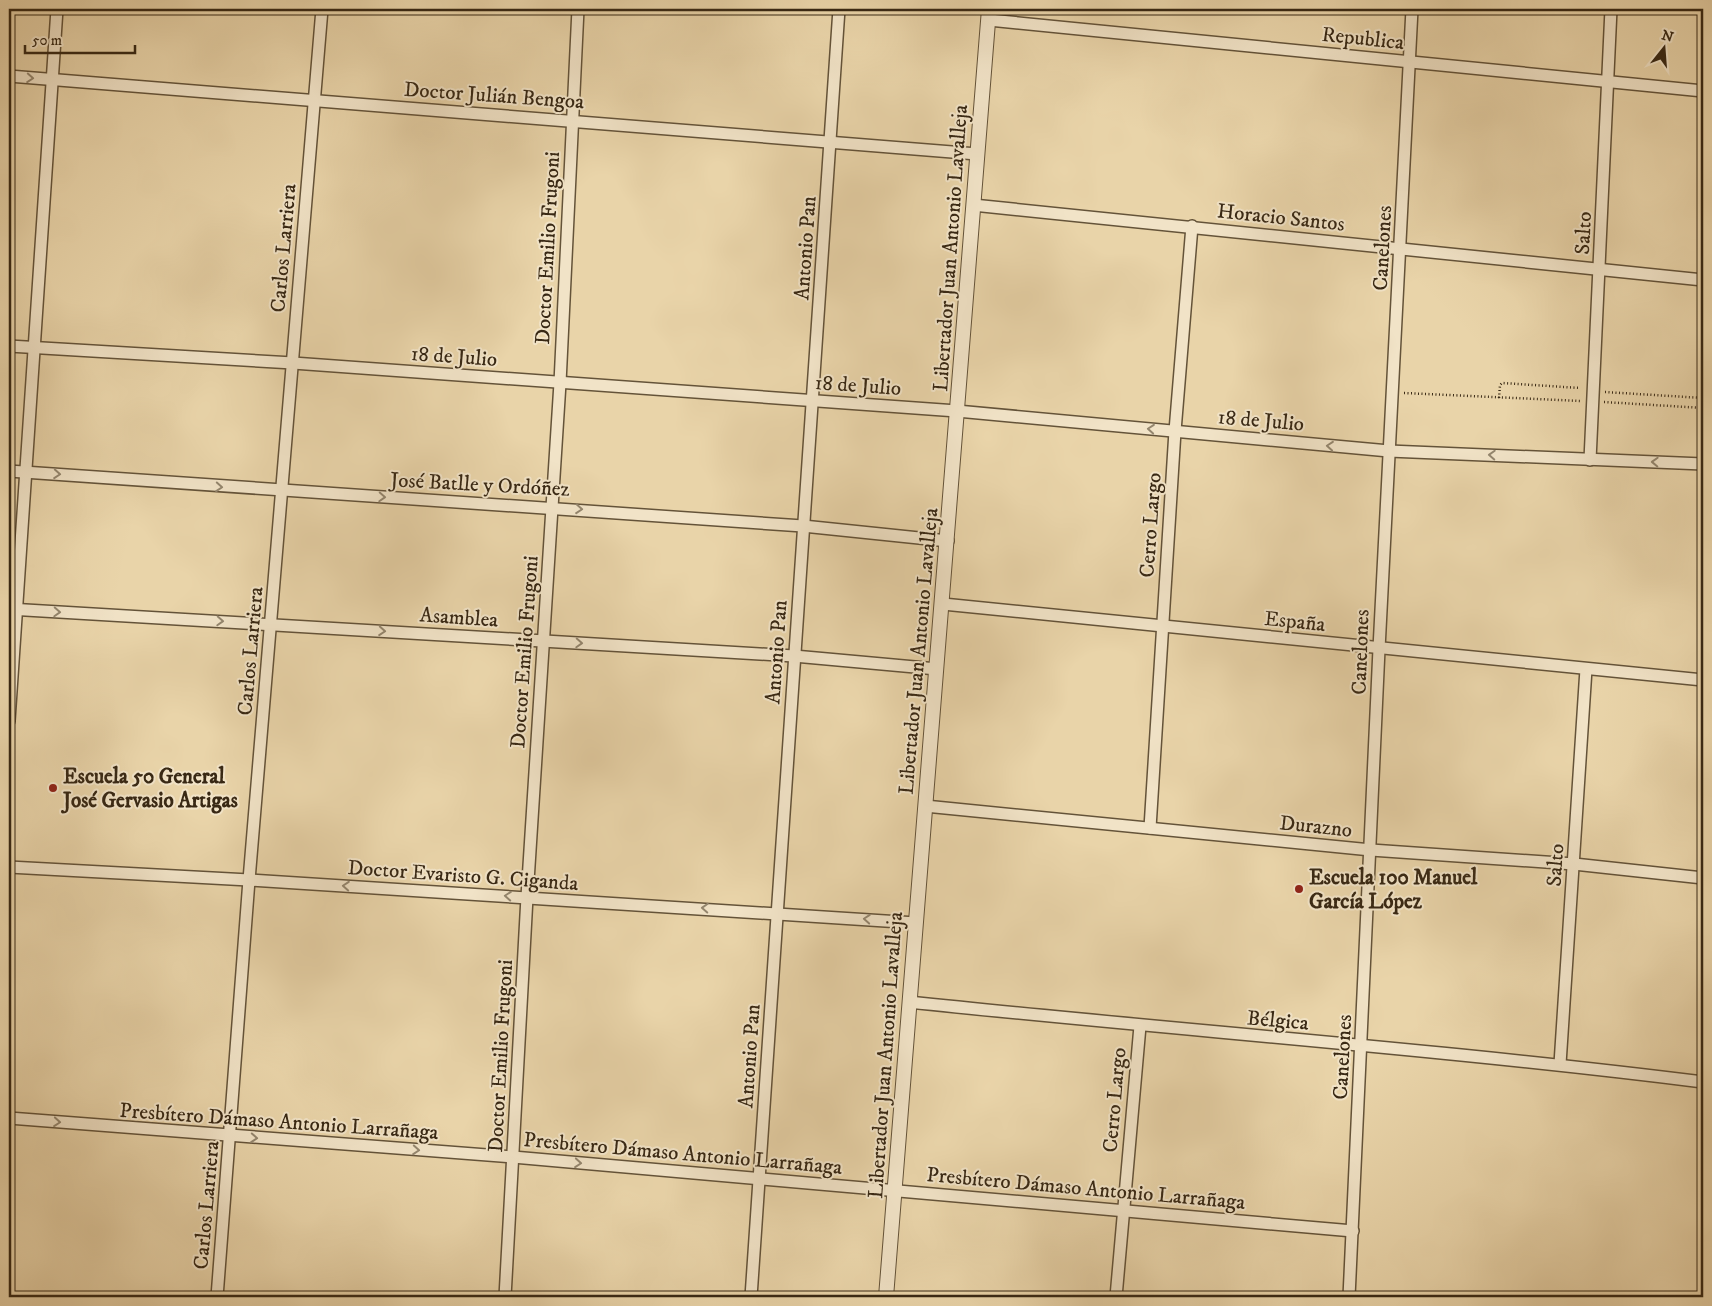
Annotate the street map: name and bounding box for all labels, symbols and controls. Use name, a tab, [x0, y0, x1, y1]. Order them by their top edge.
scale bar	[25, 22, 135, 54]
street label: Republica	[1320, 22, 1405, 56]
north arrow	[1640, 22, 1690, 72]
text: N	[1659, 26, 1676, 47]
text: 50 m	[32, 31, 62, 50]
one-way arrow	[27, 72, 35, 83]
street label: Doctor Julián Bengoa	[403, 77, 585, 115]
street label: Libertador Juan Antonio Lavalleja	[928, 104, 974, 392]
street label: Doctor Emilio Frugoni	[530, 151, 566, 345]
street label: Carlos Larriera	[265, 183, 303, 314]
street label: Antonio Pan	[789, 195, 823, 301]
street label: Horacio Santos	[1216, 198, 1346, 238]
street label: Canelones	[1368, 205, 1398, 291]
street label: Salto	[1570, 211, 1598, 255]
street label: 18 de Julio	[410, 341, 498, 373]
street label: 18 de Julio	[814, 370, 902, 402]
street label: 18 de Julio	[1217, 404, 1305, 438]
one-way arrow	[1147, 424, 1155, 435]
one-way arrow	[1326, 440, 1334, 451]
one-way arrow	[1488, 450, 1496, 461]
one-way arrow	[1650, 457, 1658, 468]
street label: José Batlle y Ordóñez	[388, 467, 570, 503]
one-way arrow	[54, 469, 62, 480]
street label: Cerro Largo	[1134, 472, 1168, 579]
one-way arrow	[216, 481, 224, 492]
one-way arrow	[378, 492, 386, 503]
one-way arrow	[575, 504, 583, 515]
street label: Libertador Juan Antonio Lavalleja	[894, 507, 944, 795]
street label: Doctor Emilio Frugoni	[505, 555, 545, 749]
street label: Carlos Larriera	[232, 586, 270, 717]
street label: Antonio Pan	[760, 599, 794, 705]
street label: Asamblea	[419, 602, 499, 634]
one-way arrow	[54, 606, 62, 617]
street label: España	[1263, 606, 1327, 638]
street label: Canelones	[1347, 609, 1375, 695]
one-way arrow	[216, 616, 224, 627]
one-way arrow	[378, 625, 386, 636]
one-way arrow	[575, 638, 583, 649]
place label: Escuela 50 General José Gervasio Artigas	[61, 764, 238, 814]
marker: Escuela 50 General José Gervasio Artigas	[47, 782, 59, 794]
street label: Durazno	[1278, 810, 1353, 844]
street label: Salto	[1542, 843, 1570, 887]
street label: Doctor Evaristo G. Ciganda	[347, 855, 579, 897]
place label: Escuela 100 Manuel García López	[1309, 865, 1478, 915]
one-way arrow	[341, 881, 349, 892]
marker: Escuela 100 Manuel García López	[1293, 883, 1305, 895]
one-way arrow	[503, 891, 511, 902]
one-way arrow	[701, 903, 709, 914]
street label: Libertador Juan Antonio Lavalleja	[863, 911, 909, 1199]
one-way arrow	[863, 914, 871, 925]
street label: Doctor Emilio Frugoni	[483, 959, 519, 1153]
street label: Antonio Pan	[733, 1003, 767, 1109]
street label: Bélgica	[1246, 1005, 1310, 1037]
street label: Canelones	[1328, 1014, 1358, 1100]
street label: Cerro Largo	[1097, 1046, 1133, 1154]
street label: Presbítero Dámaso Antonio Larrañaga	[119, 1098, 439, 1146]
one-way arrow	[54, 1116, 62, 1127]
street label: Presbítero Dámaso Antonio Larrañaga	[523, 1127, 843, 1181]
one-way arrow	[251, 1132, 259, 1143]
street label: Carlos Larriera	[188, 1140, 226, 1271]
one-way arrow	[413, 1144, 421, 1155]
one-way arrow	[575, 1158, 583, 1169]
street label: Presbítero Dámaso Antonio Larrañaga	[926, 1162, 1246, 1216]

